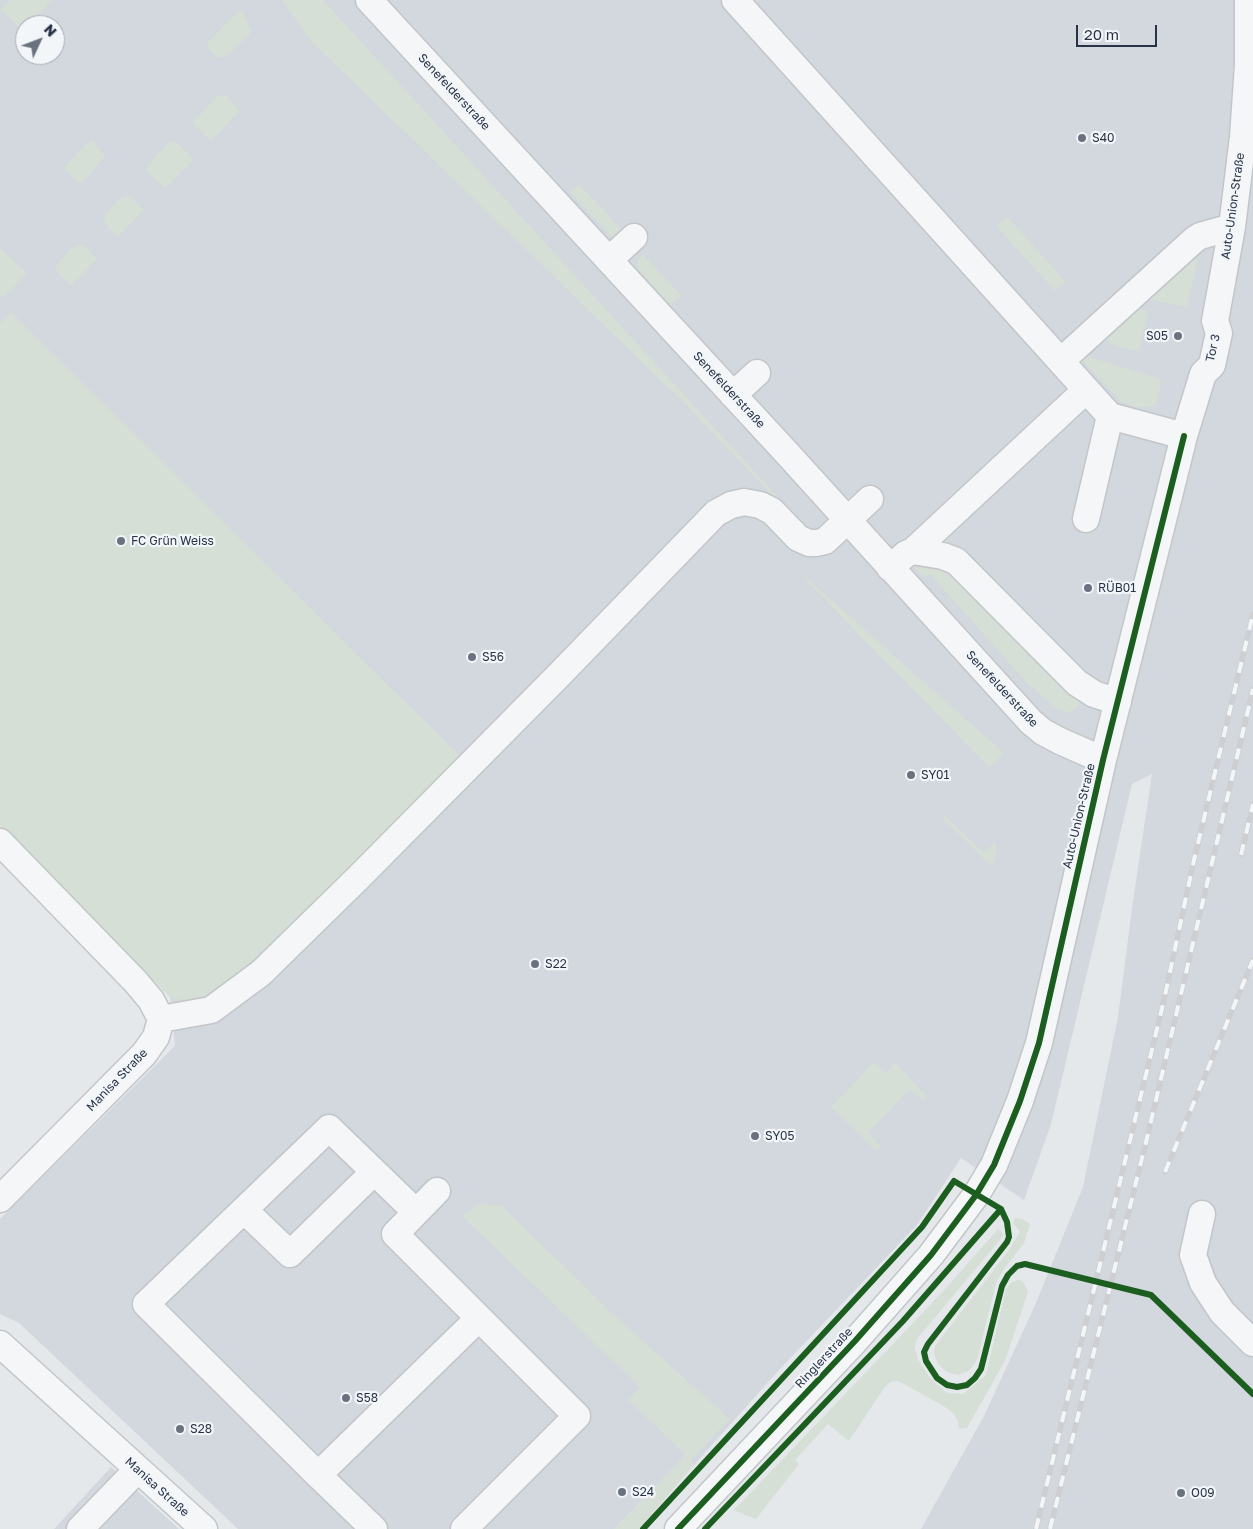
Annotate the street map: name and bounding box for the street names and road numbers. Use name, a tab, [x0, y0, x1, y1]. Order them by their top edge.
street label: Senefelderstraße	[415, 51, 493, 133]
street label: Auto-Union-Straße	[1218, 152, 1248, 260]
street label: Tor 3	[1203, 333, 1223, 363]
street label: Senefelderstraße	[690, 349, 768, 431]
street label: Senefelderstraße	[963, 648, 1041, 730]
street label: Auto-Union-Straße	[1060, 762, 1098, 870]
street label: Manisa Straße	[84, 1046, 150, 1114]
street label: Ringlerstraße	[792, 1325, 856, 1391]
street label: Manisa Straße	[122, 1454, 192, 1520]

